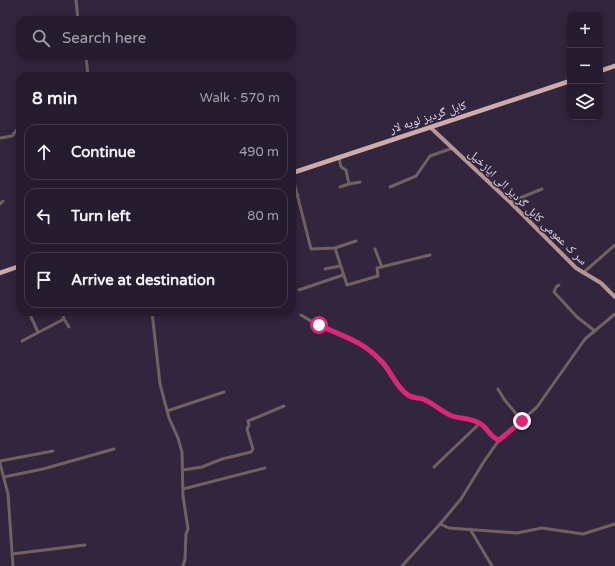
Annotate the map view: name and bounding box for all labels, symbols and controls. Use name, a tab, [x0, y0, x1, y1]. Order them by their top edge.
map controls	[567, 12, 603, 120]
button: +	[567, 12, 603, 48]
search box	[16, 16, 296, 60]
icon: search	[30, 27, 52, 49]
text: Search here	[62, 29, 146, 47]
button: −	[567, 48, 603, 84]
button: layers	[567, 84, 603, 120]
text: 8 min	[32, 88, 77, 109]
text: Walk · 570 m	[200, 90, 280, 106]
street label: کابل گردیز لویه لار	[387, 98, 468, 137]
icon: ahead	[33, 141, 55, 163]
text: Continue	[71, 143, 135, 161]
text: 490 m	[239, 144, 279, 160]
street label: سر ک عمومی کابل گردیز الی ایازخیل	[465, 146, 590, 268]
icon: left	[33, 205, 55, 227]
text: Turn left	[71, 207, 131, 225]
text: 80 m	[247, 208, 279, 224]
icon: arrive	[33, 269, 55, 291]
text: Arrive at destination	[71, 271, 215, 289]
route start	[310, 316, 328, 334]
route end	[513, 412, 531, 430]

